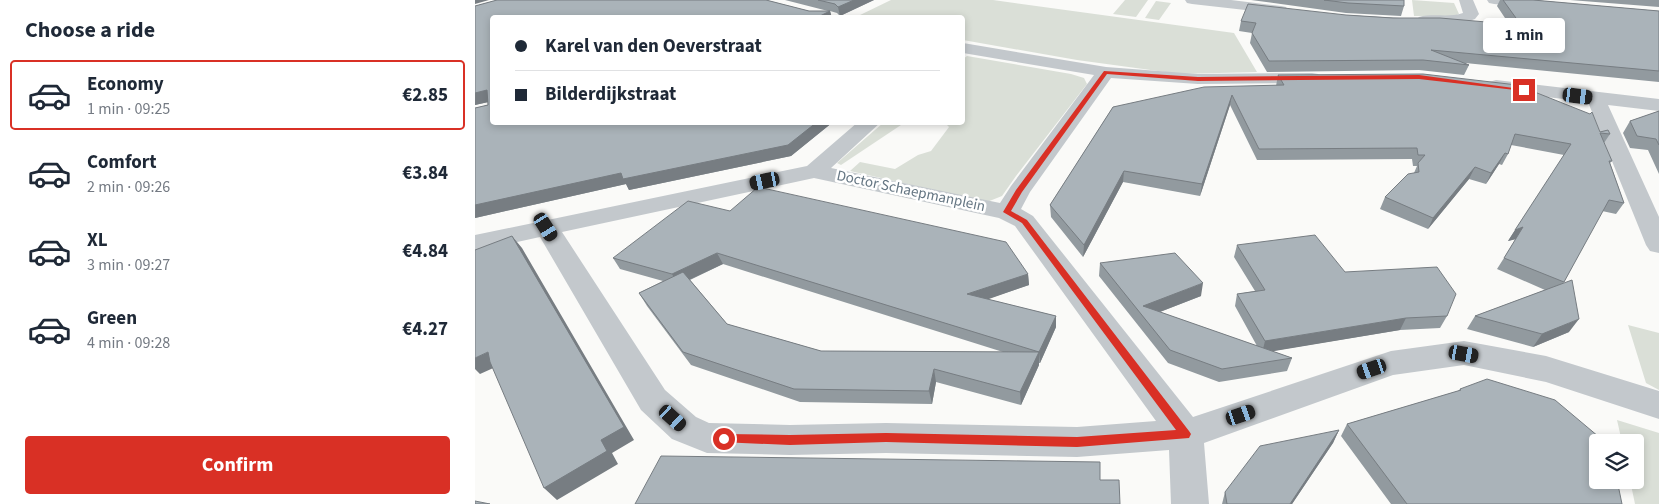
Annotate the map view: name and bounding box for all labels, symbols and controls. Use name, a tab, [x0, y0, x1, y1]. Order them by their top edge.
text: Choose a ride	[25, 14, 155, 46]
callout: 1 min	[1483, 18, 1565, 52]
text: 1 min	[1505, 24, 1543, 46]
text: Karel van den Oeverstraat	[545, 33, 762, 60]
text: Economy	[87, 71, 164, 98]
icon: car	[27, 73, 72, 118]
route end	[1513, 79, 1535, 101]
text: Bilderdijkstraat	[545, 81, 676, 108]
text: €2.85	[402, 82, 448, 109]
car	[1562, 87, 1593, 105]
text: 1 min · 09:25	[87, 98, 170, 120]
text: Comfort	[87, 149, 157, 176]
icon: car	[27, 151, 72, 196]
text: €3.84	[402, 160, 448, 187]
street label: Doctor Schaepmanplein	[835, 165, 987, 217]
car	[748, 171, 781, 191]
text: 2 min · 09:26	[87, 176, 170, 198]
car	[531, 210, 560, 244]
text: XL	[87, 227, 108, 254]
icon: car	[27, 229, 72, 274]
text: €4.84	[402, 238, 448, 265]
text: 3 min · 09:27	[87, 254, 170, 276]
text: Green	[87, 305, 137, 332]
icon: car	[27, 307, 72, 352]
text: €4.27	[402, 316, 448, 343]
text: 4 min · 09:28	[87, 332, 170, 354]
car	[1447, 344, 1480, 364]
car	[1355, 357, 1388, 381]
car	[656, 402, 689, 434]
car	[1224, 403, 1257, 427]
route start	[713, 428, 735, 450]
map controls	[1589, 434, 1644, 489]
button: layers	[1589, 434, 1644, 489]
button: Confirm	[25, 436, 450, 494]

